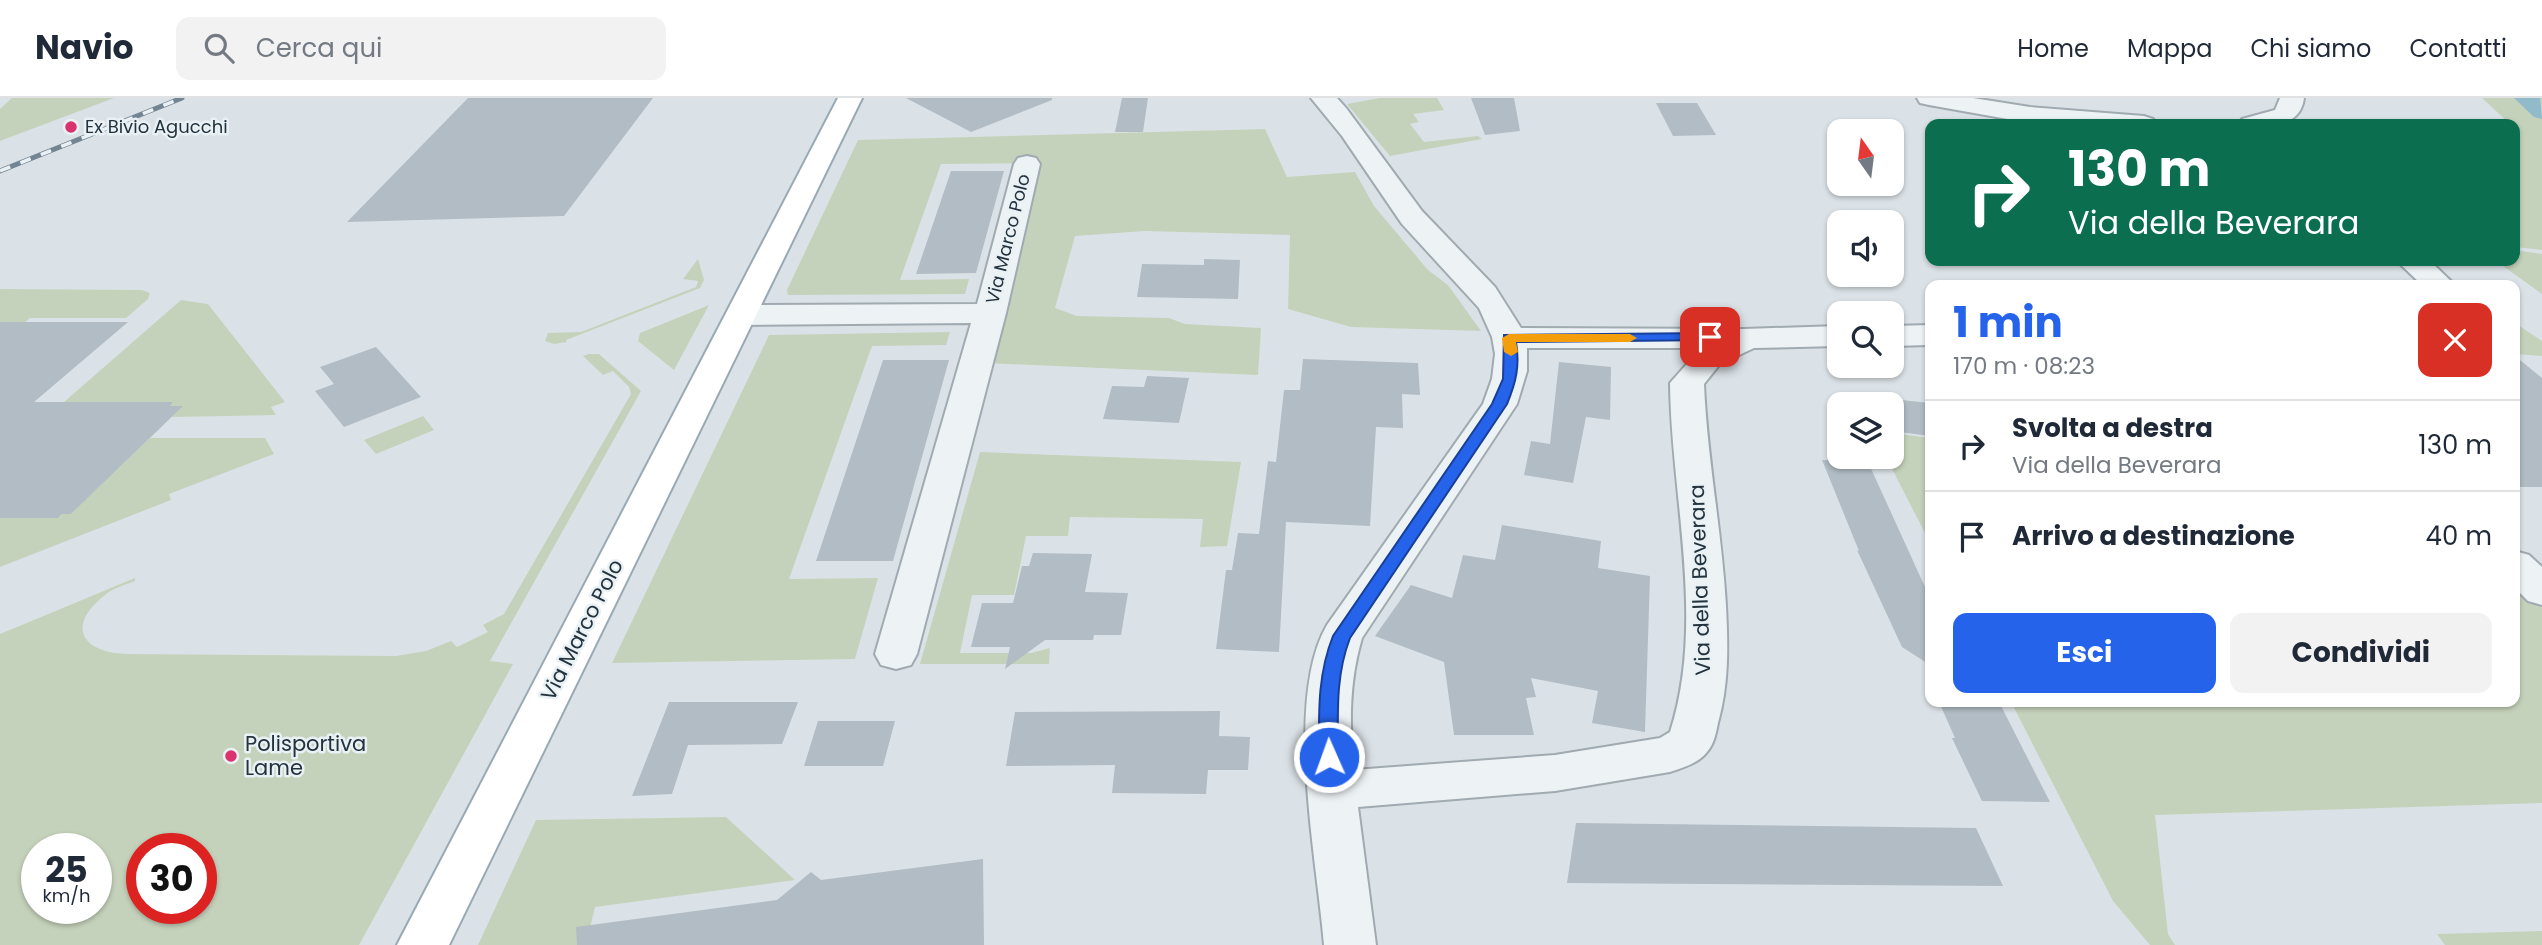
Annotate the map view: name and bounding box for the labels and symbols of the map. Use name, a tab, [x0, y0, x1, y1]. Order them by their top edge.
place label: Ex Bivio Agucchi	[85, 114, 228, 139]
marker: Ex Bivio Agucchi	[63, 119, 79, 135]
north arrow	[1827, 119, 1904, 196]
street label: Via Marco Polo	[979, 171, 1036, 306]
pin	[1680, 307, 1740, 367]
street label: Via della Beverara	[1682, 484, 1717, 676]
street label: Via Marco Polo	[533, 554, 630, 706]
position arrow	[1292, 720, 1366, 794]
place label: Polisportiva Lame	[245, 729, 366, 782]
marker: Polisportiva Lame	[223, 748, 239, 764]
speed limit sign: 30	[126, 833, 217, 924]

